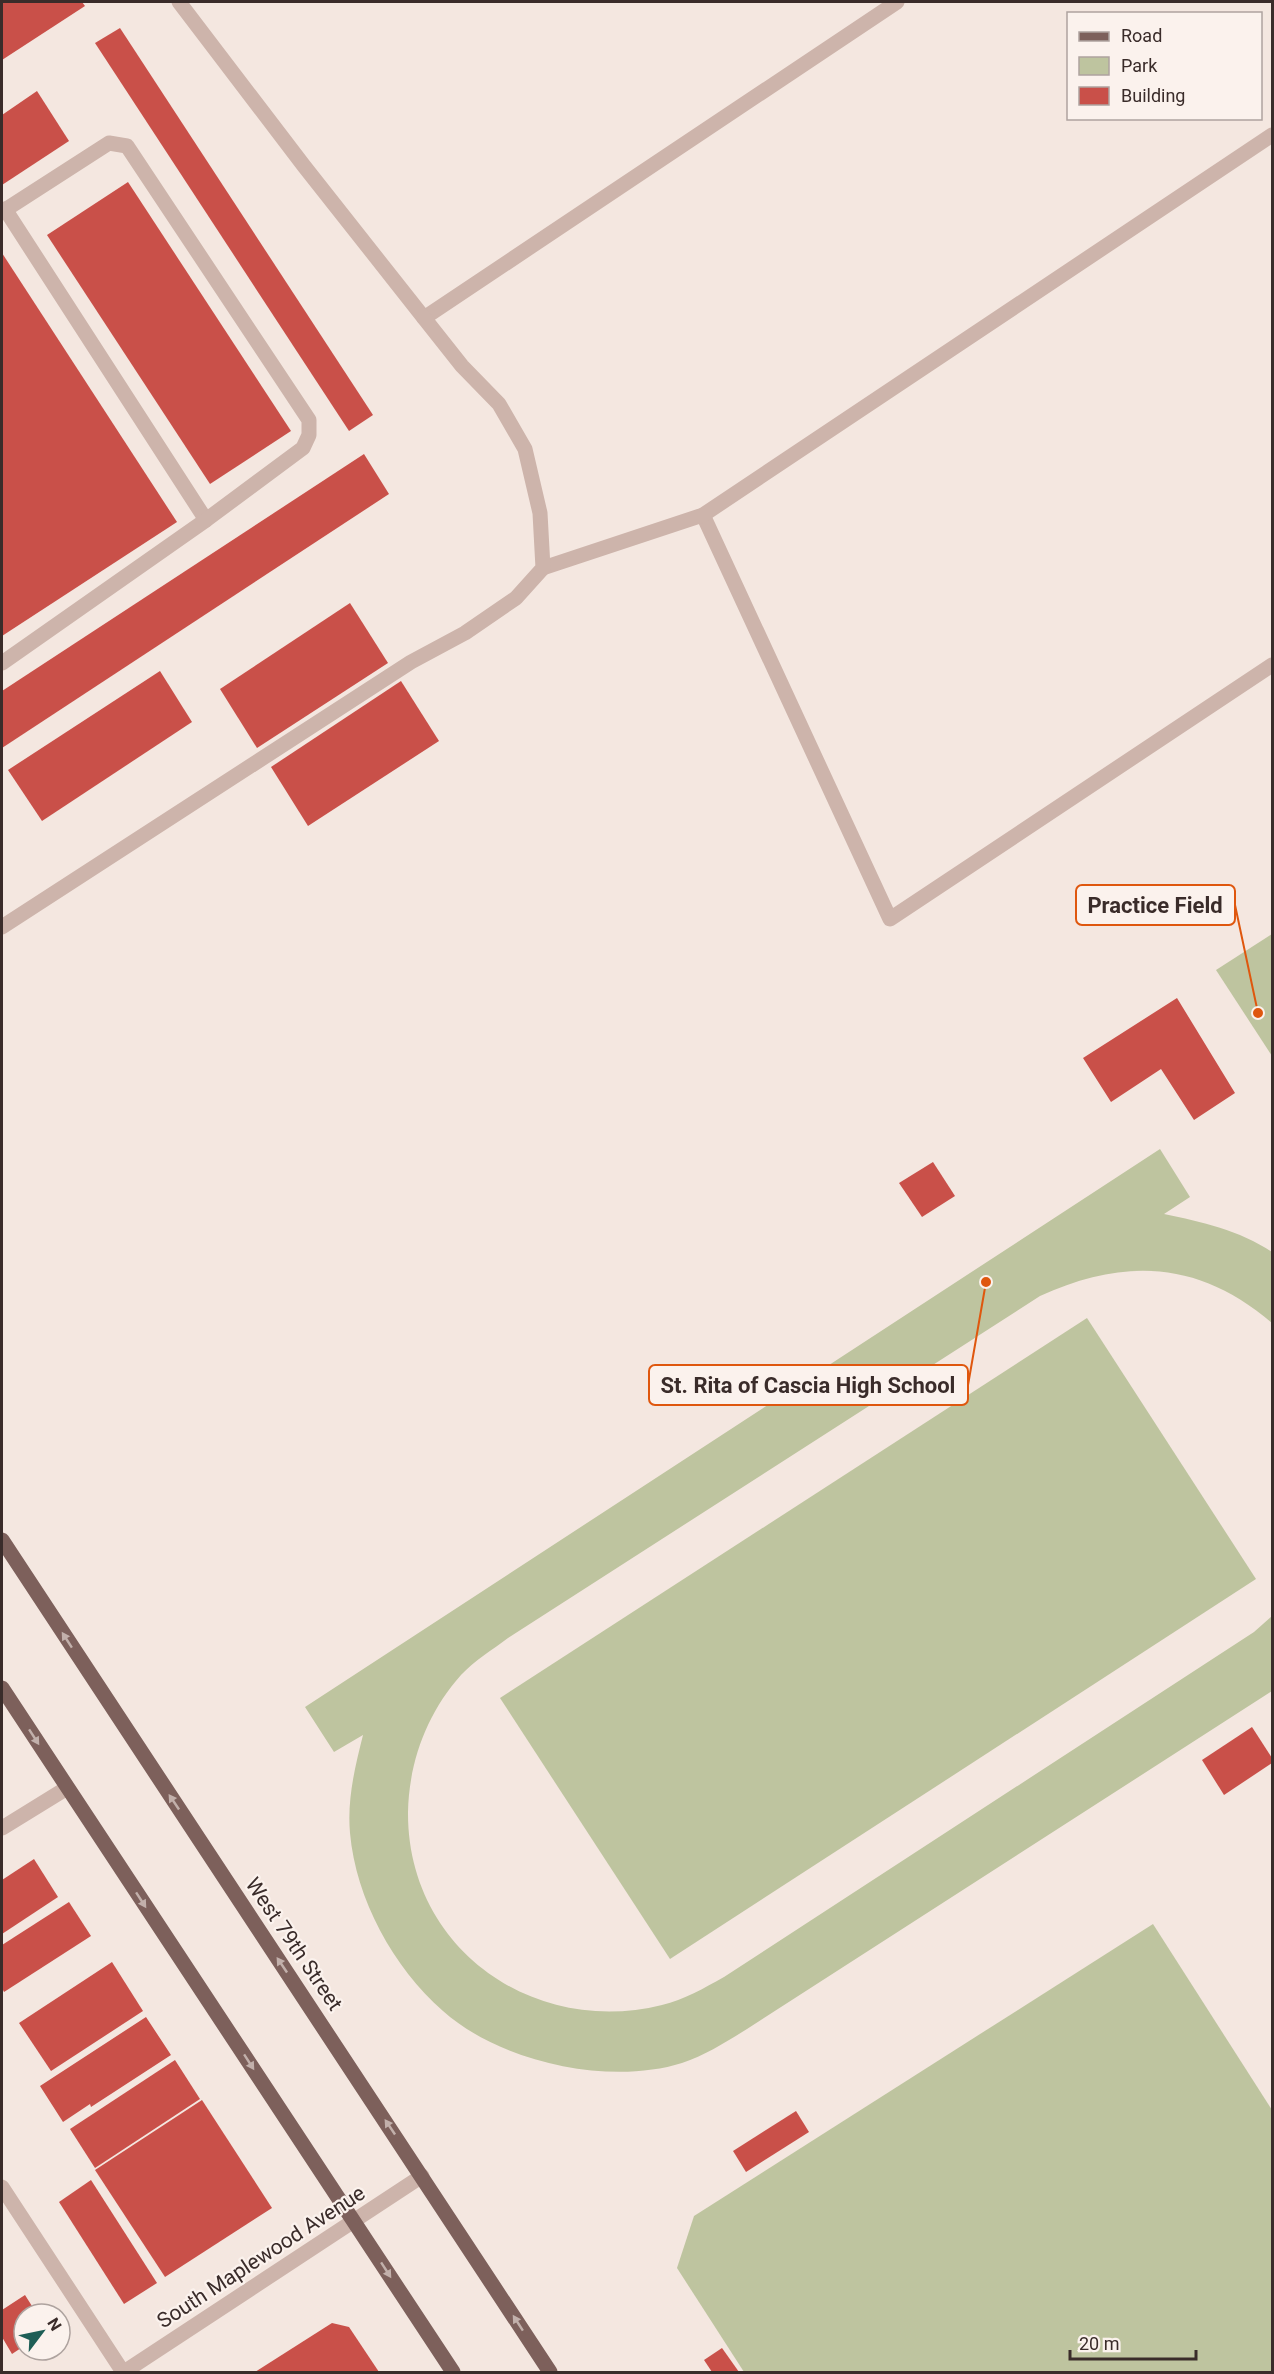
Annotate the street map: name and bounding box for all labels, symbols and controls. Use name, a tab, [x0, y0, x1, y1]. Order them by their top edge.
legend	[1067, 12, 1262, 120]
text: Road	[1121, 25, 1162, 46]
text: Park	[1121, 55, 1158, 76]
text: Building	[1121, 85, 1185, 106]
callout: Practice Field	[1076, 885, 1235, 925]
text: Practice Field	[1087, 893, 1223, 918]
callout: St. Rita of Cascia High School	[649, 1365, 968, 1405]
text: St. Rita of Cascia High School	[661, 1373, 955, 1398]
one-way arrow	[61, 1631, 72, 1648]
one-way arrow	[28, 1729, 39, 1745]
one-way arrow	[168, 1795, 180, 1811]
street label: West 79th Street	[241, 1873, 347, 2015]
one-way arrow	[135, 1892, 146, 1908]
one-way arrow	[277, 1957, 288, 1973]
one-way arrow	[243, 2054, 255, 2070]
one-way arrow	[384, 2119, 395, 2136]
street label: South Maplewood Avenue	[153, 2181, 369, 2333]
one-way arrow	[380, 2262, 391, 2278]
north arrow	[12, 2302, 72, 2362]
text: N	[43, 2314, 65, 2334]
one-way arrow	[512, 2316, 524, 2332]
scale bar	[1070, 2323, 1196, 2361]
text: 20 m	[1079, 2333, 1119, 2354]

